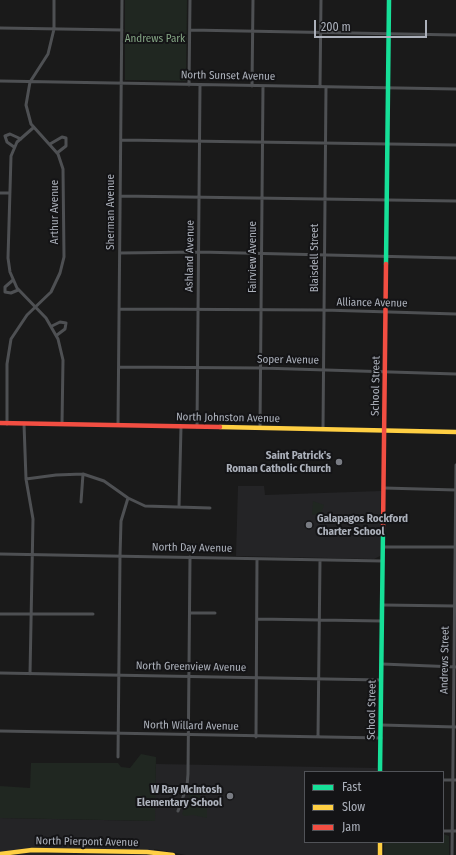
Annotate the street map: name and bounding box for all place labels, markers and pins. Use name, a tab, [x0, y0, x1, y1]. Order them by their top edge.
place label: Saint Patrick's Roman Catholic Church	[226, 449, 331, 475]
marker: Saint Patrick's Roman Catholic Church	[334, 457, 344, 467]
place label: Galapagos Rockford Charter School	[317, 512, 408, 538]
marker: Galapagos Rockford Charter School	[304, 520, 314, 530]
place label: W Ray McIntosh Elementary School	[137, 783, 222, 809]
marker: W Ray McIntosh Elementary School	[225, 791, 235, 801]

